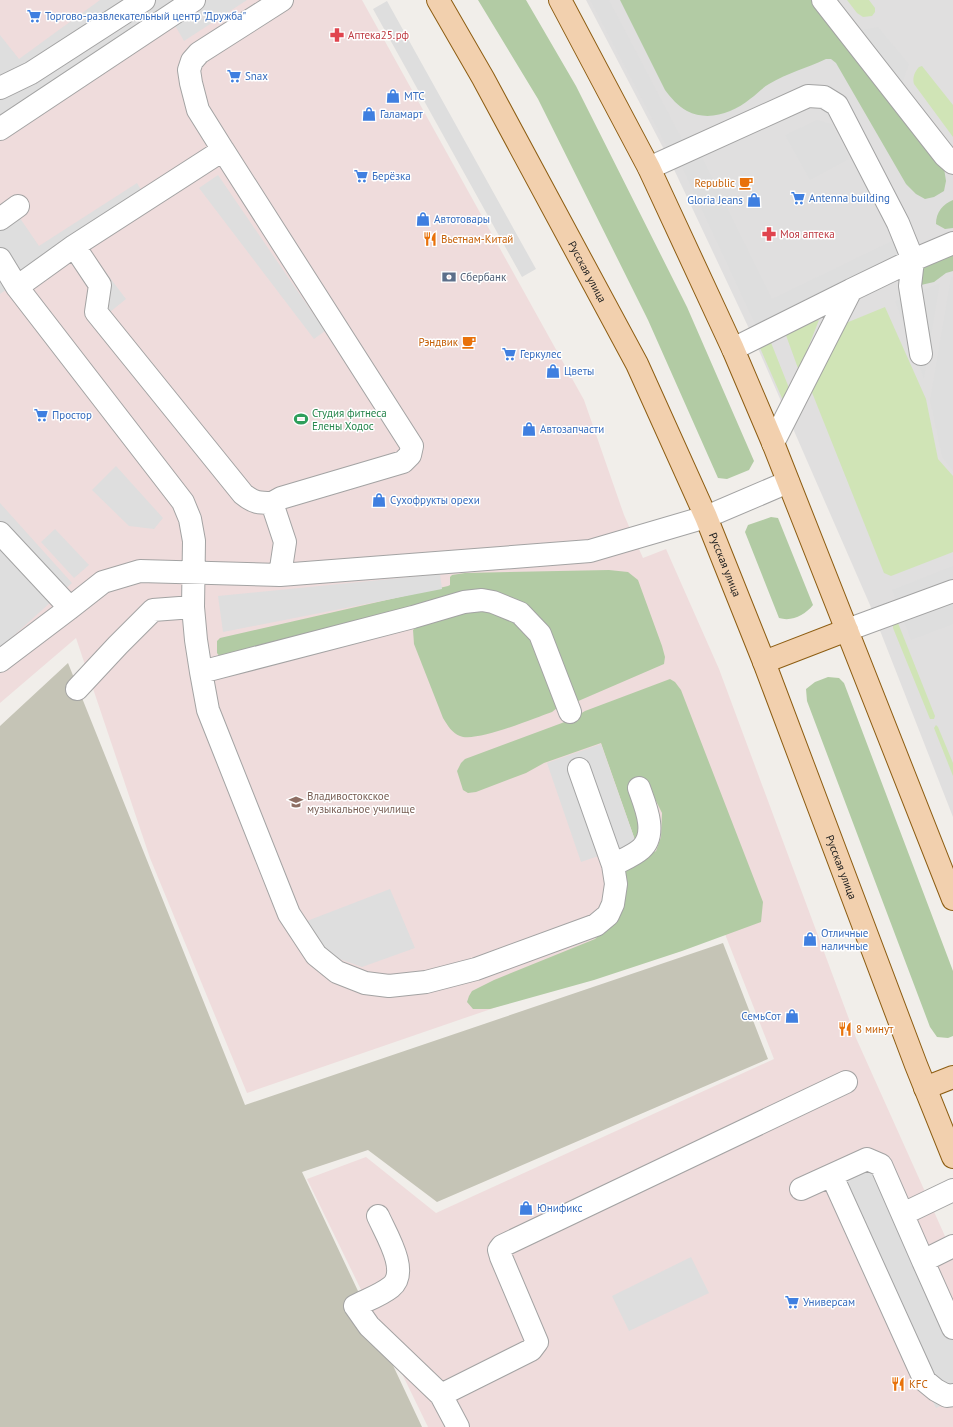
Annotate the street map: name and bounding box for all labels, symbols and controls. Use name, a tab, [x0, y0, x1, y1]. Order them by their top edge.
supermarket icon: Торгово-развлекательный центр "Дружба"	[26, 8, 42, 24]
place label: Торгово-развлекательный центр "Дружба"	[45, 9, 247, 23]
pharmacy icon: Аптека25.рф	[329, 27, 345, 43]
place label: Аптека25.рф	[348, 28, 409, 42]
supermarket icon: Snax	[226, 68, 242, 84]
place label: Snax	[245, 69, 268, 83]
shop icon: МТС	[385, 88, 401, 104]
place label: МТС	[404, 89, 425, 103]
shop icon: Галамарт	[361, 106, 377, 122]
place label: Галамарт	[380, 107, 423, 121]
supermarket icon: Берёзка	[353, 168, 369, 184]
place label: Берёзка	[372, 169, 411, 183]
cafe icon: Republic	[738, 175, 754, 191]
place label: Republic	[694, 176, 735, 190]
supermarket icon: Antenna building	[790, 190, 806, 206]
place label: Antenna building	[809, 191, 890, 205]
shop icon: Gloria Jeans	[746, 192, 762, 208]
place label: Gloria Jeans	[687, 193, 743, 207]
shop icon: Автотовары	[415, 211, 431, 227]
place label: Автотовары	[434, 212, 490, 226]
pharmacy icon: Моя аптека	[761, 226, 777, 242]
place label: Моя аптека	[780, 227, 835, 241]
restaurant icon: Вьетнам-Китай	[422, 231, 438, 247]
place label: Вьетнам-Китай	[441, 232, 513, 246]
street label: Русская улица	[565, 238, 610, 305]
bank icon: Сбербанк	[441, 269, 457, 285]
place label: Сбербанк	[460, 270, 507, 284]
cafe icon: Рэндвик	[461, 334, 477, 350]
place label: Рэндвик	[418, 335, 459, 349]
supermarket icon: Геркулес	[501, 346, 517, 362]
place label: Геркулес	[520, 347, 561, 361]
shop icon: Цветы	[545, 363, 561, 379]
place label: Цветы	[564, 364, 594, 378]
place label: Студия фитнеса Елены Ходос	[312, 406, 387, 433]
supermarket icon: Простор	[33, 407, 49, 423]
place label: Простор	[52, 408, 92, 422]
sports icon: Студия фитнеса Елены Ходос	[293, 411, 309, 427]
shop icon: Автозапчасти	[521, 421, 537, 437]
place label: Автозапчасти	[540, 422, 604, 436]
shop icon: Сухофрукты орехи	[371, 492, 387, 508]
place label: Сухофрукты орехи	[390, 493, 480, 507]
street label: Русская улица	[706, 531, 744, 599]
place label: Владивостокское музыкальное училище	[307, 789, 415, 816]
school or university icon: Владивостокское музыкальное училище	[288, 794, 304, 810]
street label: Русская улица	[823, 833, 860, 901]
place label: Отличные наличные	[821, 926, 869, 953]
shop icon: Отличные наличные	[802, 931, 818, 947]
shop icon: СемьСот	[784, 1008, 800, 1024]
place label: СемьСот	[741, 1009, 782, 1023]
restaurant icon: 8 минут	[837, 1021, 853, 1037]
place label: 8 минут	[856, 1022, 894, 1036]
shop icon: Юнификс	[518, 1200, 534, 1216]
place label: Юнификс	[537, 1201, 582, 1215]
supermarket icon: Универсам	[784, 1294, 800, 1310]
place label: Универсам	[803, 1295, 855, 1309]
restaurant icon: KFC	[890, 1376, 906, 1392]
place label: KFC	[909, 1377, 928, 1391]

